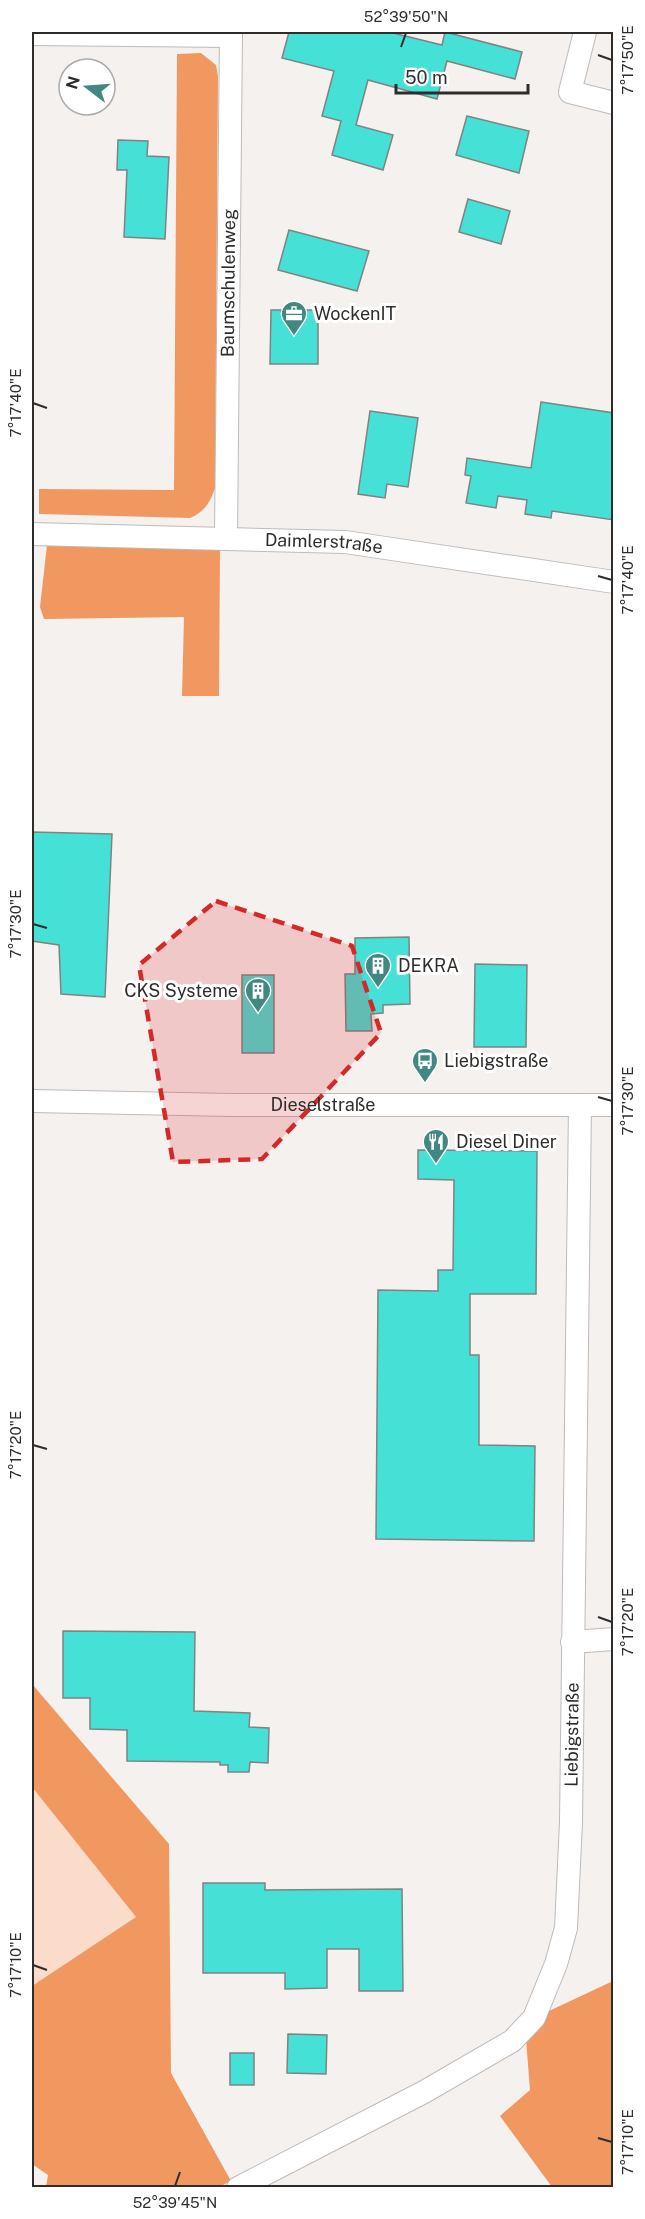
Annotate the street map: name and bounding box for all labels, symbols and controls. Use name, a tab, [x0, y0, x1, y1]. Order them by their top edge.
text: 52°39'50"N	[364, 8, 448, 25]
text: 7°17'50"E	[619, 25, 636, 95]
north arrow	[57, 57, 117, 117]
scale bar	[396, 57, 528, 95]
text: 50 m	[405, 67, 448, 88]
text: N	[62, 74, 84, 92]
street label: Baumschulenweg	[217, 209, 239, 357]
office icon: WockenIT	[279, 299, 309, 337]
place label: WockenIT	[314, 303, 397, 324]
text: 7°17'40"E	[7, 368, 24, 438]
street label: Daimlerstraße	[265, 529, 384, 557]
text: 7°17'40"E	[619, 545, 636, 615]
text: 7°17'30"E	[7, 889, 24, 959]
building icon: DEKRA	[363, 951, 393, 989]
place label: DEKRA	[398, 955, 459, 976]
building icon: CKS Systeme	[243, 976, 273, 1014]
place label: CKS Systeme	[124, 980, 238, 1001]
bus stop icon: Liebigstraße	[410, 1046, 440, 1084]
place label: Liebigstraße	[444, 1050, 548, 1071]
text: 7°17'30"E	[619, 1066, 636, 1136]
street label: Dieselstraße	[270, 1094, 375, 1115]
restaurant icon: Diesel Diner	[421, 1127, 451, 1165]
place label: Diesel Diner	[456, 1131, 557, 1152]
text: 7°17'20"E	[7, 1411, 24, 1479]
text: 7°17'20"E	[619, 1588, 636, 1656]
street label: Liebigstraße	[560, 1682, 583, 1787]
text: 7°17'10"E	[7, 1932, 24, 1998]
text: 7°17'10"E	[619, 2109, 636, 2175]
text: 52°39'45"N	[133, 2194, 217, 2211]

